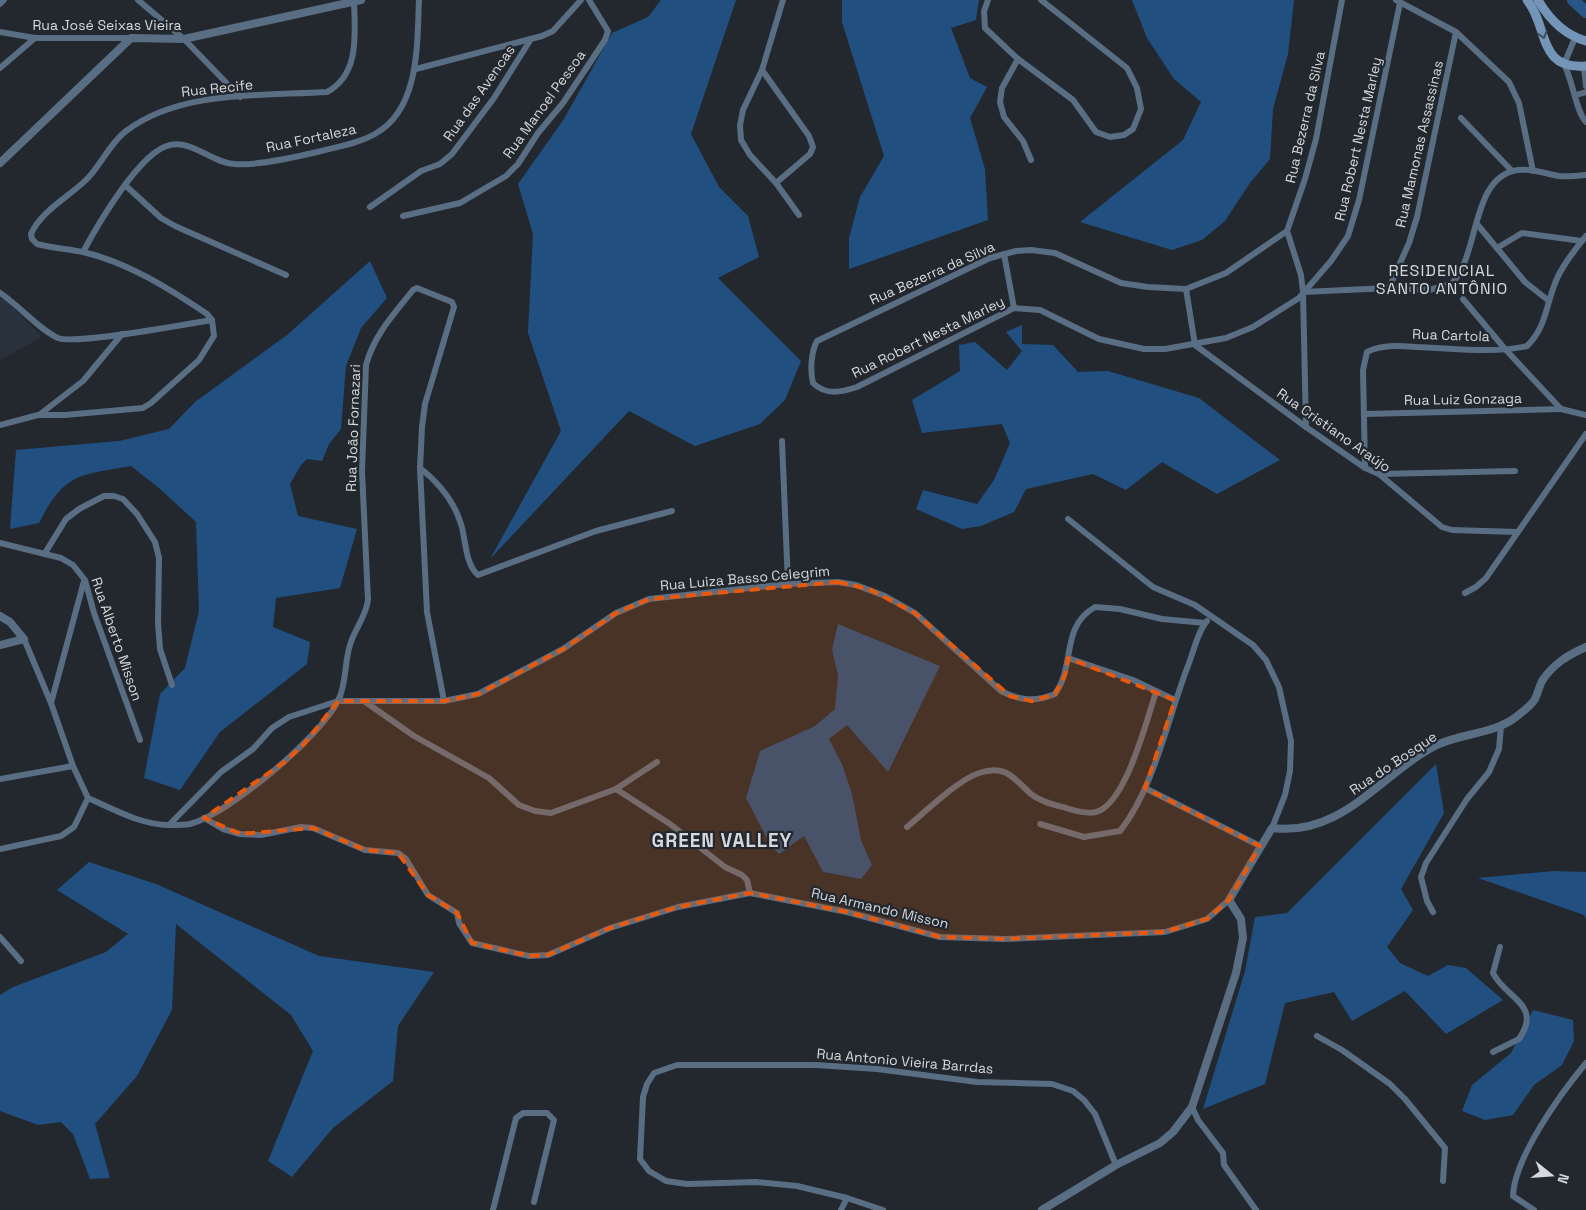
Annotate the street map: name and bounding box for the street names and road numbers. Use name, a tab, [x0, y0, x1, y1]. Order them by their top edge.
street label: Rua José Seixas Vieira	[32, 16, 182, 34]
street label: Rua das Avencas	[439, 41, 519, 145]
street label: Rua Manoel Pessoa	[499, 46, 589, 162]
street label: Rua Bezerra da Silva	[1281, 49, 1329, 185]
street label: Rua Robert Nesta Marley	[1330, 55, 1386, 223]
street label: Rua Mamonas Assassinas	[1391, 59, 1447, 229]
street label: Rua Recife	[180, 75, 254, 101]
street label: Rua Fortaleza	[264, 120, 358, 156]
street label: Rua Bezerra da Silva	[867, 237, 997, 309]
street label: Rua Robert Nesta Marley	[849, 292, 1007, 382]
street label: Rua Cartola	[1412, 325, 1490, 345]
street label: Rua João Fornazari	[342, 364, 364, 492]
street label: Rua Cristiano Araújo	[1274, 384, 1394, 476]
street label: Rua Luiz Gonzaga	[1404, 389, 1522, 409]
street label: Rua Luiza Basso Celegrim	[659, 562, 831, 594]
street label: Rua Alberto Misson	[87, 575, 147, 703]
street label: Rua do Bosque	[1346, 727, 1440, 799]
street label: Rua Armando Misson	[810, 883, 950, 933]
street label: Rua Antonio Vieira Barrdas	[816, 1044, 994, 1078]

